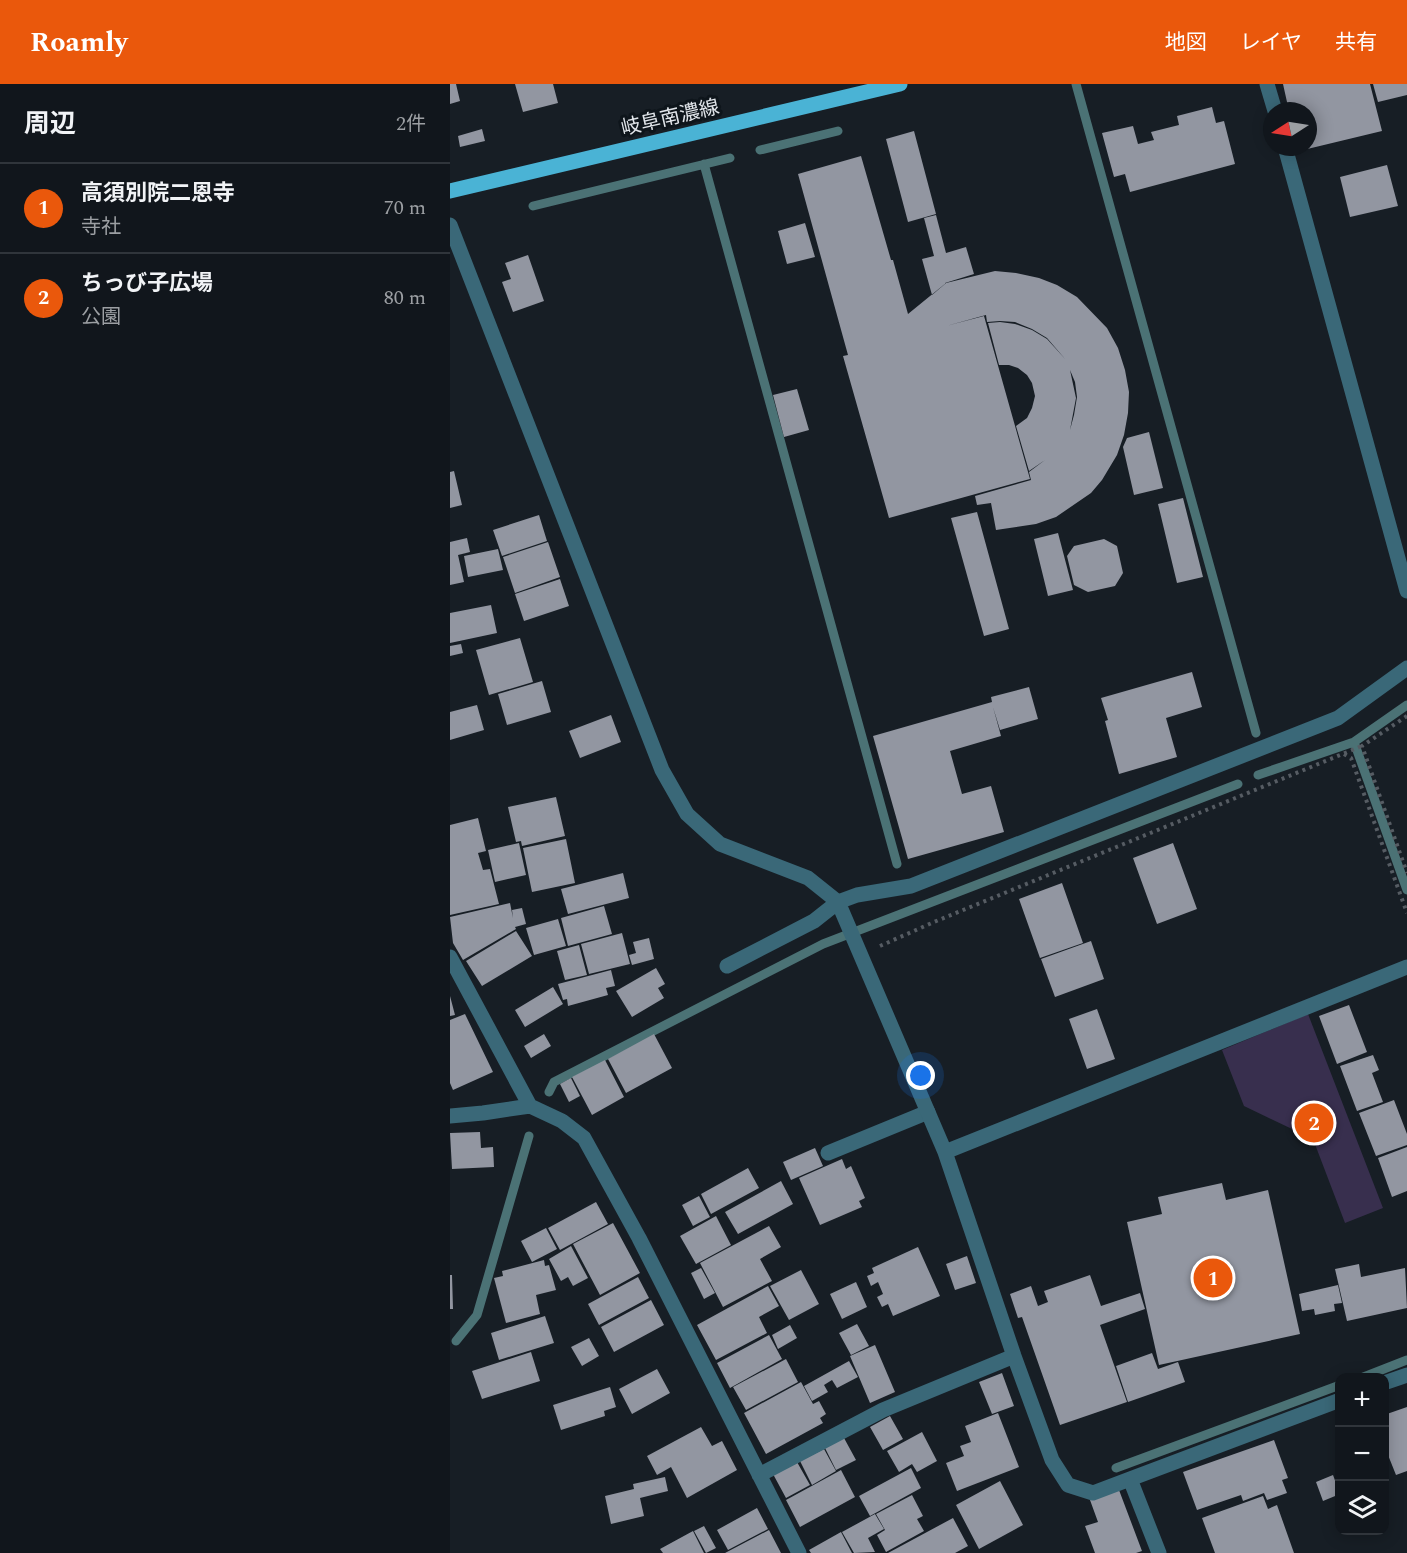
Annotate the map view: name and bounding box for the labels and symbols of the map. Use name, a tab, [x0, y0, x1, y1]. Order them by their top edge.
street label: 岐阜南濃線	[618, 92, 722, 144]
north arrow	[1263, 102, 1317, 156]
your location	[906, 1061, 935, 1090]
pin: 2	[1294, 1100, 1334, 1146]
pin: 1	[1194, 1256, 1233, 1300]

